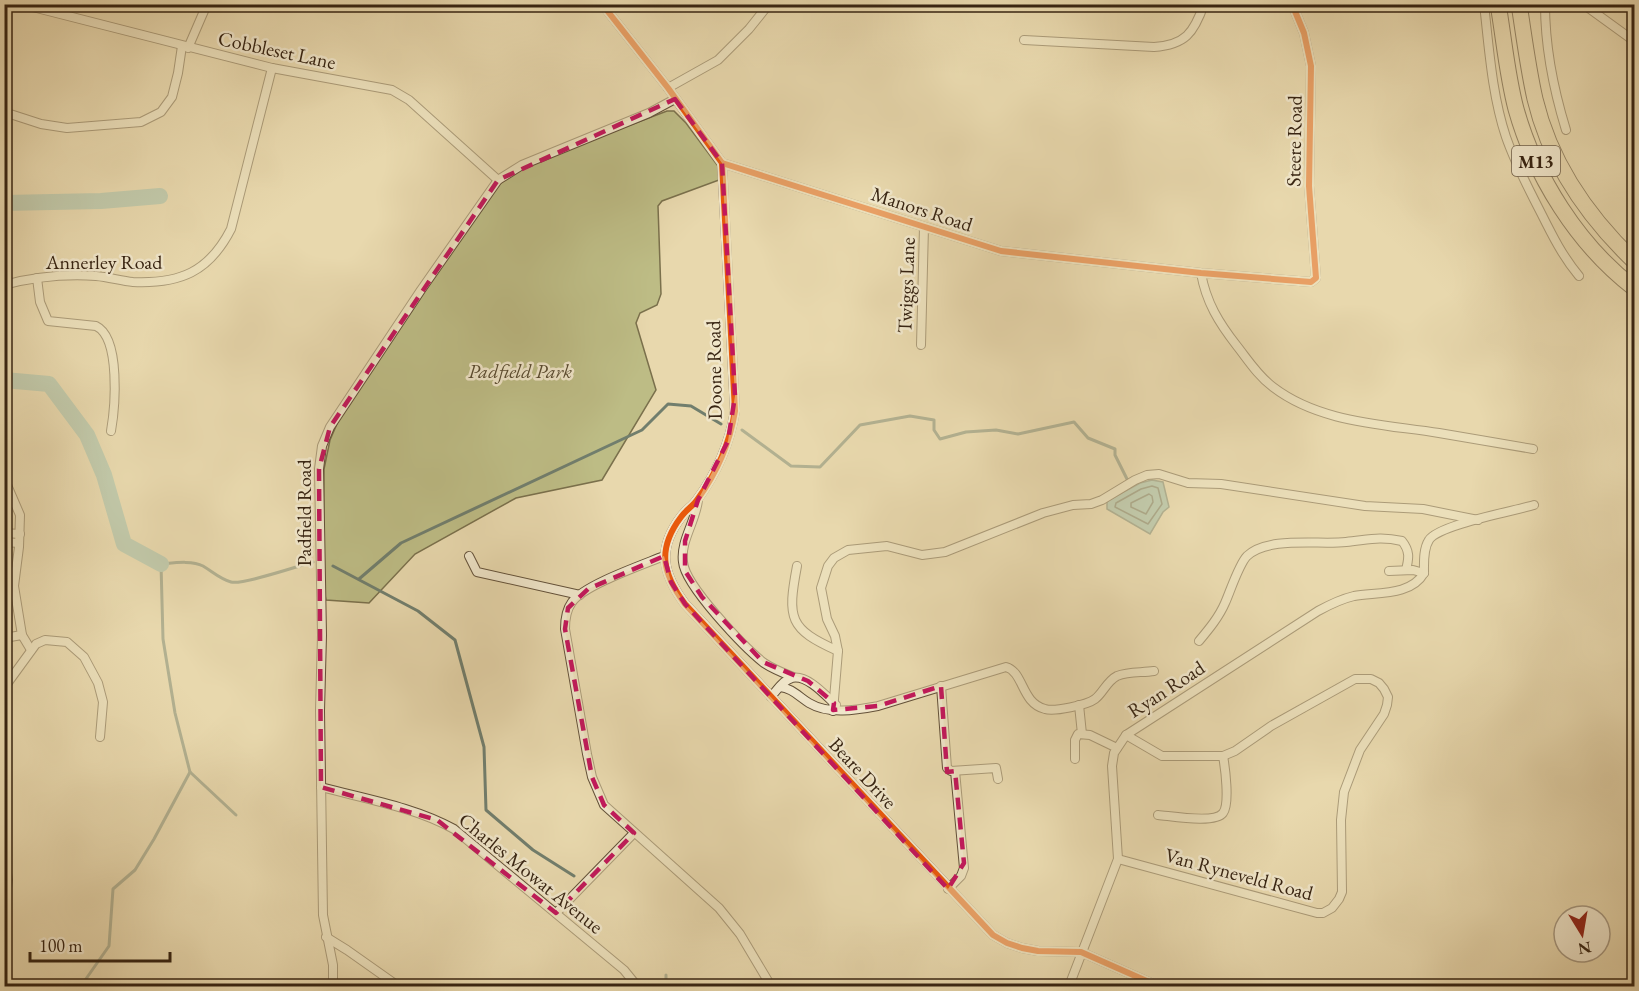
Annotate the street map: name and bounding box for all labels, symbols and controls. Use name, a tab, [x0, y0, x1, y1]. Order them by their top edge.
street label: Cobbleset Lane	[216, 25, 338, 75]
street label: Steere Road	[1280, 94, 1308, 187]
road number: M13	[1512, 146, 1560, 176]
street label: Manors Road	[868, 180, 977, 238]
street label: Twiggs Lane	[891, 236, 921, 333]
street label: Annerley Road	[45, 249, 163, 275]
street label: Doone Road	[700, 319, 728, 420]
park label: Padfield Park	[468, 358, 572, 384]
street label: Padfield Road	[291, 459, 317, 567]
street label: Ryan Road	[1122, 654, 1210, 724]
street label: Beare Drive	[823, 732, 903, 814]
street label: Charles Mowat Avenue	[453, 807, 609, 939]
street label: Van Ryneveld Road	[1162, 842, 1317, 906]
north arrow	[1552, 904, 1612, 964]
scale bar	[30, 925, 170, 963]
text: 100 m	[39, 934, 83, 957]
text: N	[1576, 937, 1593, 960]

